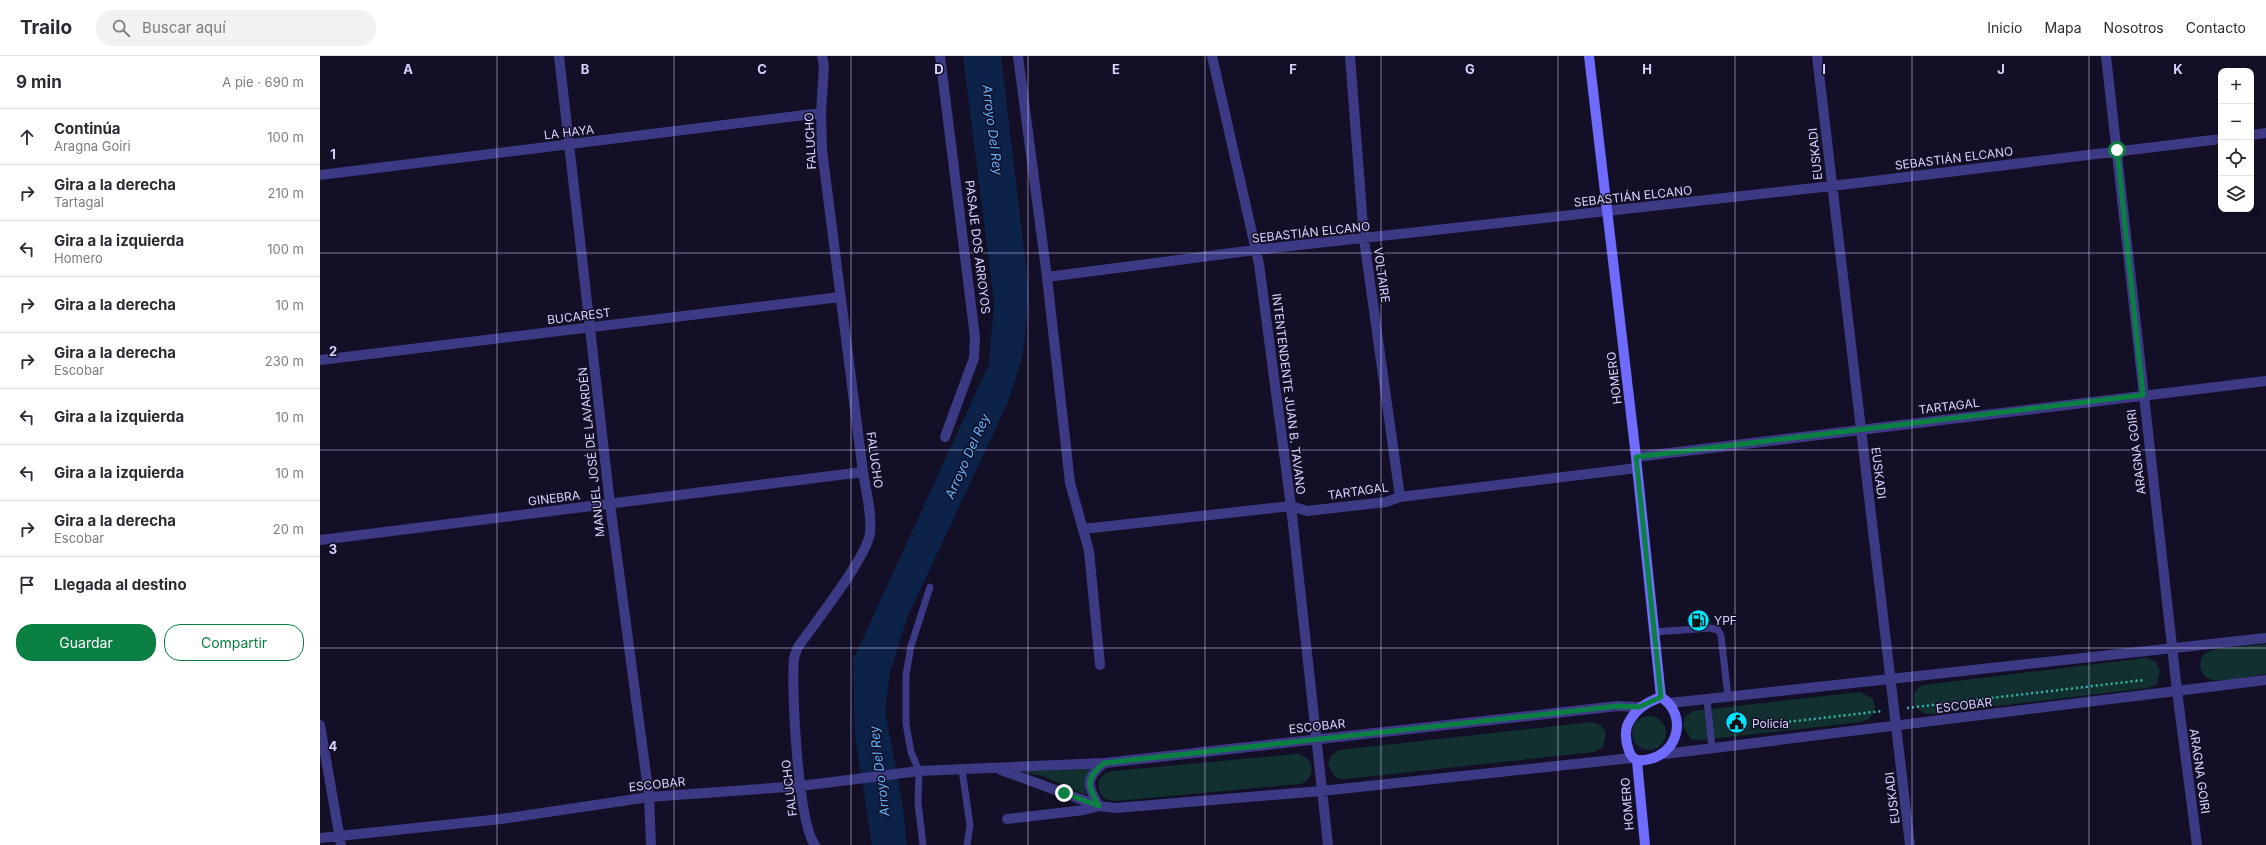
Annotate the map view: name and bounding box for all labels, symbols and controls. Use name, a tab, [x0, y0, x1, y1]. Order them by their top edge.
search box	[96, 10, 376, 46]
text: Trailo	[20, 16, 72, 39]
icon: search	[110, 17, 132, 39]
text: Buscar aquí	[142, 18, 226, 37]
text: Inicio	[1987, 19, 2023, 36]
text: Mapa	[2045, 19, 2082, 36]
text: Nosotros	[2104, 19, 2164, 36]
text: Contacto	[2186, 19, 2246, 36]
text: A	[403, 61, 413, 77]
text: B	[581, 61, 590, 77]
text: C	[757, 61, 767, 77]
text: D	[934, 61, 944, 77]
text: E	[1112, 61, 1120, 77]
text: F	[1289, 61, 1297, 77]
text: G	[1465, 61, 1475, 77]
text: H	[1642, 61, 1652, 77]
text: I	[1822, 61, 1826, 77]
text: J	[1997, 61, 2005, 77]
text: K	[2173, 61, 2183, 77]
map controls	[2218, 68, 2254, 212]
button: +	[2218, 68, 2254, 104]
text: 9 min	[16, 72, 62, 92]
text: A pie · 690 m	[222, 74, 304, 90]
water label: Arroyo Del Rey	[979, 83, 1007, 177]
button: −	[2218, 104, 2254, 140]
street label: FALUCHO	[801, 112, 819, 170]
text: Continúa	[54, 119, 121, 138]
street label: LA HAYA	[543, 121, 595, 143]
icon: ahead	[16, 126, 38, 148]
street label: EUSKADI	[1805, 127, 1825, 181]
text: 100 m	[267, 129, 304, 145]
text: Aragna Goiri	[54, 138, 131, 154]
button: locate	[2218, 140, 2254, 176]
route start	[2108, 141, 2126, 159]
street label: SEBASTIÁN ELCANO	[1894, 143, 2014, 173]
text: 1	[330, 146, 336, 162]
text: Gira a la derecha	[54, 175, 176, 194]
button: layers	[2218, 176, 2254, 212]
street label: PASAJE DOS ARROYOS	[962, 179, 994, 315]
icon: right	[16, 182, 38, 204]
street label: SEBASTIÁN ELCANO	[1573, 182, 1693, 210]
text: 210 m	[268, 185, 304, 201]
text: Tartagal	[54, 194, 104, 210]
street label: SEBASTIÁN ELCANO	[1251, 218, 1371, 246]
text: Gira a la izquierda	[54, 231, 184, 250]
icon: left	[16, 238, 38, 260]
text: 100 m	[267, 241, 304, 257]
street label: VOLTAIRE	[1371, 246, 1393, 304]
text: Homero	[54, 250, 103, 266]
street label: INTENTENDENTE JUAN B. TAVANO	[1269, 293, 1309, 495]
icon: right	[16, 294, 38, 316]
text: Gira a la derecha	[54, 295, 176, 314]
text: 10 m	[275, 297, 304, 313]
street label: BUCAREST	[546, 305, 612, 327]
text: Gira a la derecha	[54, 343, 176, 362]
text: 2	[329, 343, 337, 359]
icon: right	[16, 350, 38, 372]
street label: HOMERO	[1603, 351, 1625, 405]
text: 230 m	[265, 353, 304, 369]
text: Escobar	[54, 362, 104, 378]
street label: MANUEL JOSÉ DE LAVARDÉN	[575, 366, 607, 538]
street label: TARTAGAL	[1918, 395, 1980, 417]
icon: left	[16, 406, 38, 428]
text: Gira a la izquierda	[54, 407, 184, 426]
street label: ARAGNA GOIRI	[2123, 408, 2149, 496]
text: 10 m	[275, 409, 304, 425]
water label: Arroyo Del Rey	[941, 410, 993, 502]
street label: FALUCHO	[864, 431, 886, 489]
street label: EUSKADI	[1868, 446, 1890, 500]
icon: left	[16, 462, 38, 484]
text: Gira a la izquierda	[54, 463, 184, 482]
text: 10 m	[275, 465, 304, 481]
street label: TARTAGAL	[1327, 479, 1389, 503]
street label: GINEBRA	[527, 487, 581, 509]
text: Gira a la derecha	[54, 511, 176, 530]
icon: right	[16, 518, 38, 540]
text: 20 m	[273, 521, 304, 537]
text: Escobar	[54, 530, 104, 546]
text: 3	[329, 541, 337, 557]
icon: arrive	[16, 574, 38, 596]
text: Llegada al destino	[54, 575, 187, 594]
fuel station icon: YPF	[1685, 607, 1711, 633]
place label: YPF	[1714, 613, 1737, 628]
button: Guardar	[16, 624, 156, 661]
button: Compartir	[164, 624, 304, 661]
street label: ESCOBAR	[1935, 694, 1993, 716]
public building icon: Policía	[1724, 710, 1750, 736]
street label: ESCOBAR	[1288, 716, 1346, 736]
place label: Policía	[1752, 716, 1789, 731]
water label: Arroyo Del Rey	[865, 724, 893, 818]
street label: ARAGNA GOIRI	[2187, 727, 2213, 815]
text: 4	[329, 738, 338, 754]
street label: FALUCHO	[778, 759, 800, 817]
street label: EUSKADI	[1881, 771, 1903, 825]
street label: ESCOBAR	[628, 774, 686, 794]
street label: HOMERO	[1617, 777, 1637, 831]
route end	[1055, 784, 1073, 802]

